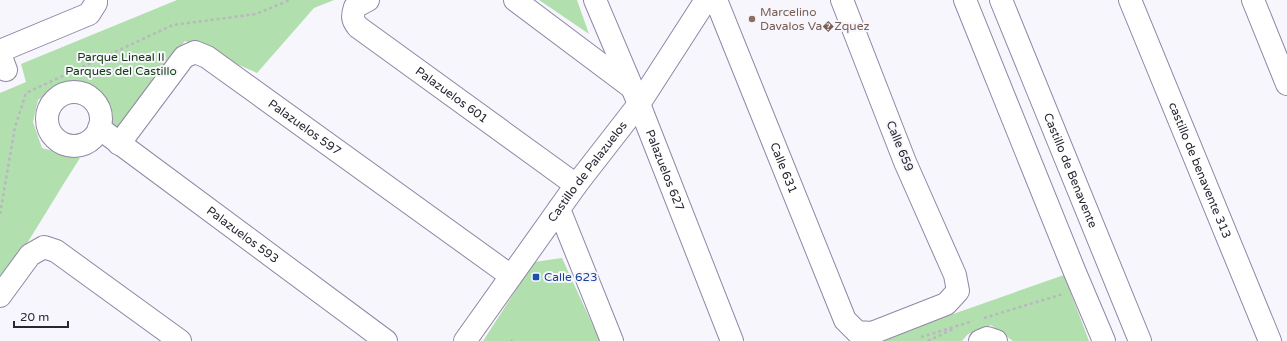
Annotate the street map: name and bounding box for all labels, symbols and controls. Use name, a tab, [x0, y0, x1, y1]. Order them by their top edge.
place label: Marcelino Davalos Va�Zquez	[760, 5, 869, 33]
marker: Marcelino Davalos Va�Zquez	[747, 14, 757, 24]
park label: Parque Lineal II Parques del Castillo	[65, 50, 177, 78]
street label: Palazuelos 601	[413, 64, 491, 126]
street label: Palazuelos 597	[266, 96, 344, 158]
street label: castillo de benavente 313	[1166, 100, 1234, 240]
street label: Castillo de Benavente	[1041, 111, 1100, 230]
street label: Castillo de Palazuelos	[545, 118, 630, 225]
street label: Calle 659	[883, 119, 917, 173]
street label: Palazuelos 627	[643, 127, 687, 213]
street label: Calle 631	[767, 140, 800, 195]
street label: Palazuelos 593	[204, 203, 282, 266]
place label: Calle 623	[544, 270, 598, 284]
marker: Calle 623	[531, 272, 541, 282]
scale bar	[14, 303, 68, 329]
text: 20 m	[20, 310, 49, 324]

